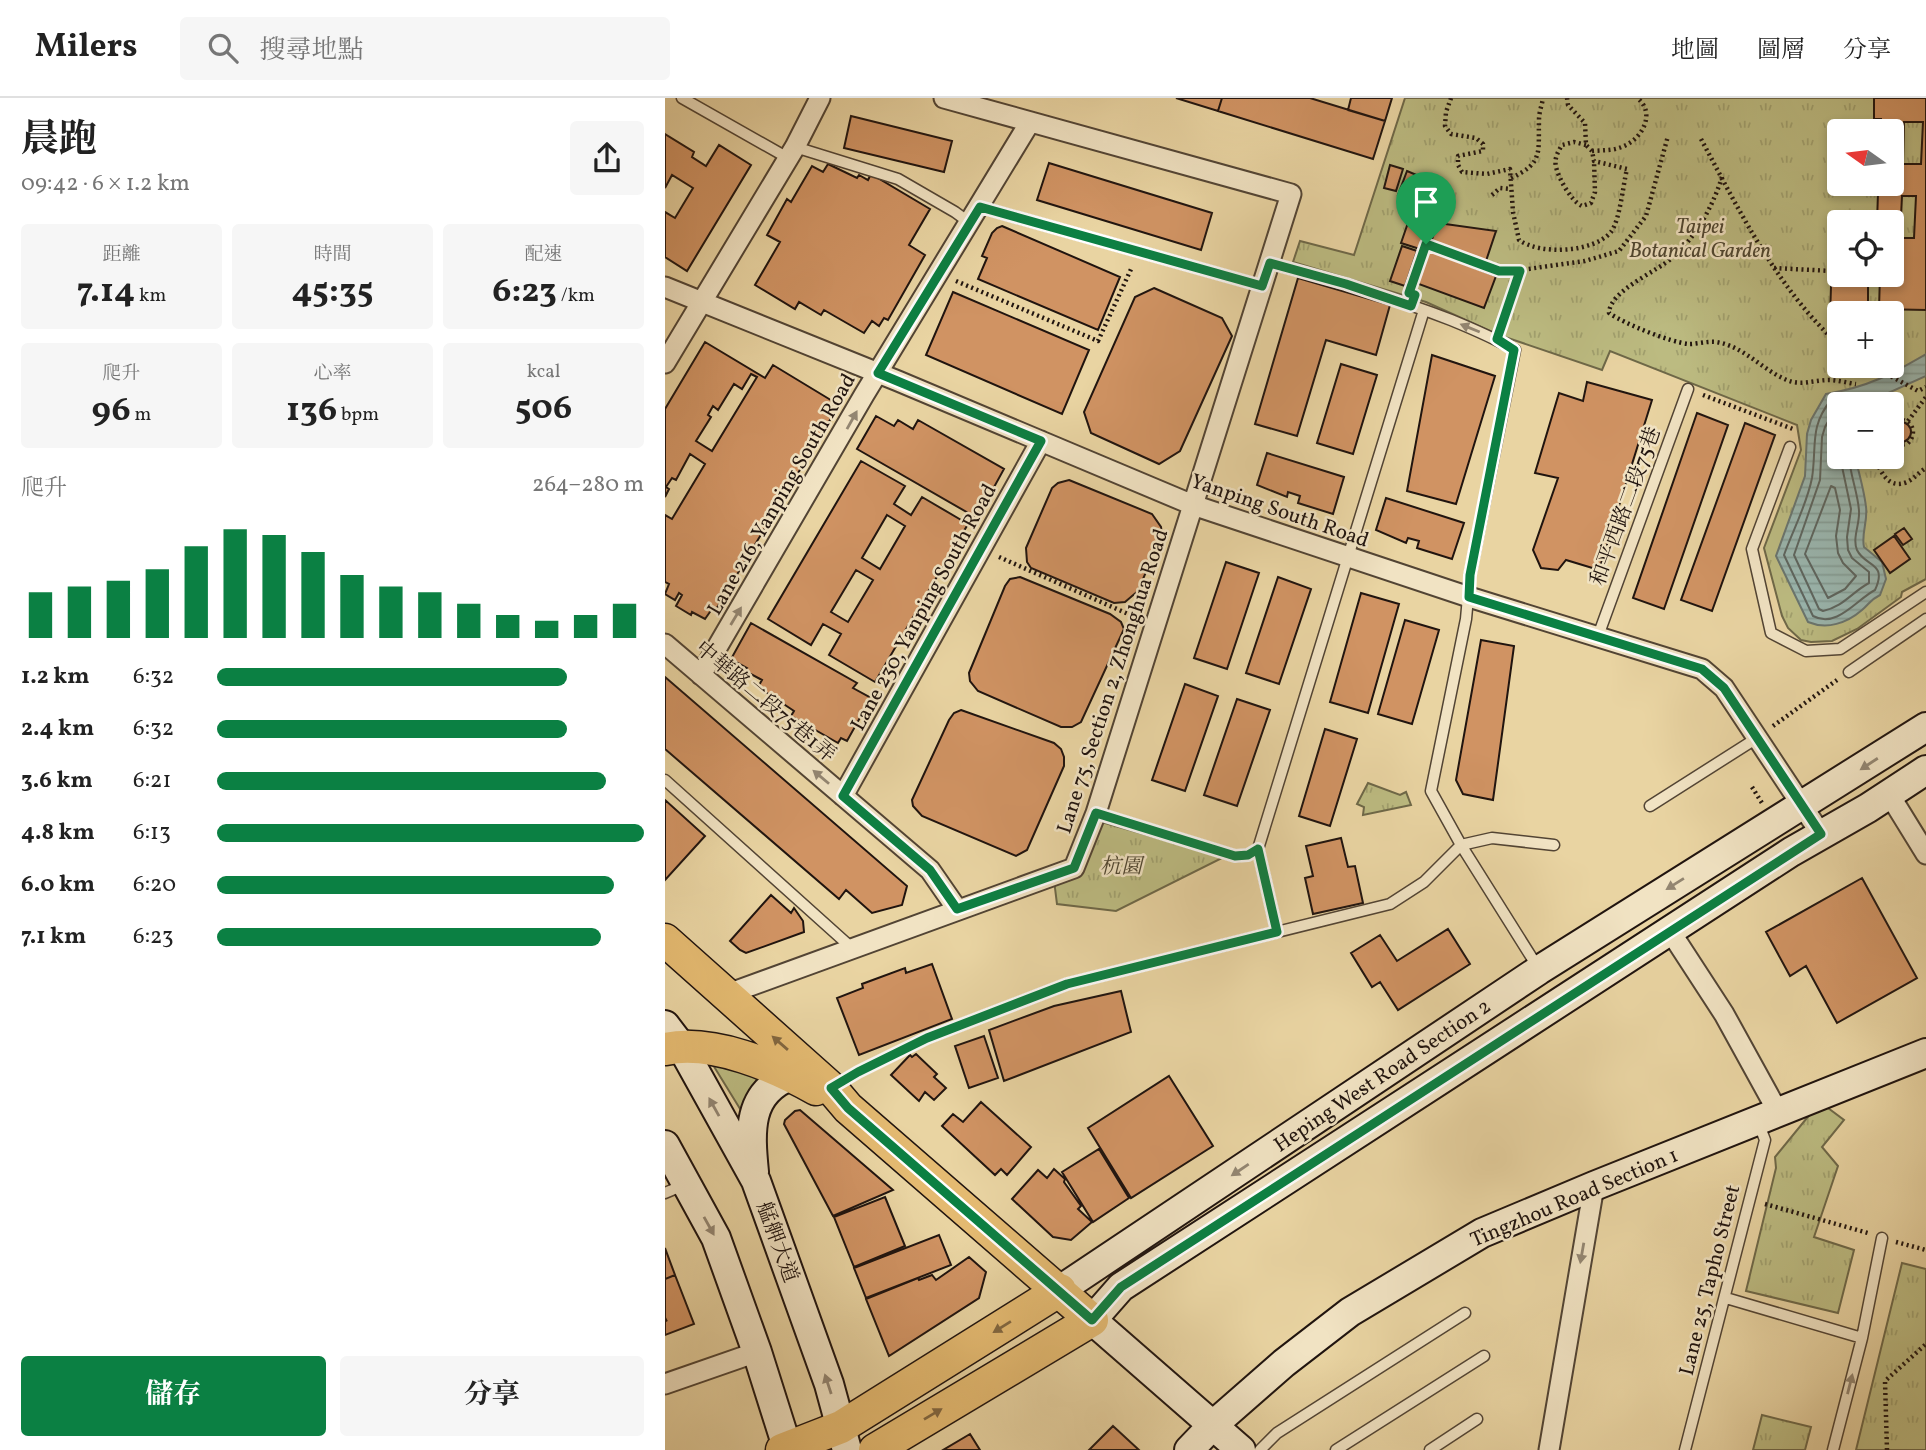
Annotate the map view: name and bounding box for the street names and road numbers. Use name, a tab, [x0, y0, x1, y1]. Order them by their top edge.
street label: Lane 216, Yanping South Road	[701, 369, 864, 621]
street label: 和平西路二段75巷	[1584, 423, 1669, 590]
street label: Yanping South Road	[1186, 467, 1373, 556]
street label: Lane 230, Yanping South Road	[844, 479, 1004, 736]
street label: Lane 75, Section 2, Zhonghua Road	[1050, 525, 1176, 838]
street label: 中華路二段75巷1弄	[689, 635, 842, 770]
street label: Heping West Road Section 2	[1268, 993, 1497, 1160]
street label: Tingzhou Road Section 1	[1466, 1141, 1683, 1255]
street label: Lane 25, Tapho Street	[1673, 1182, 1748, 1379]
street label: 艋舺大道	[749, 1198, 805, 1287]

